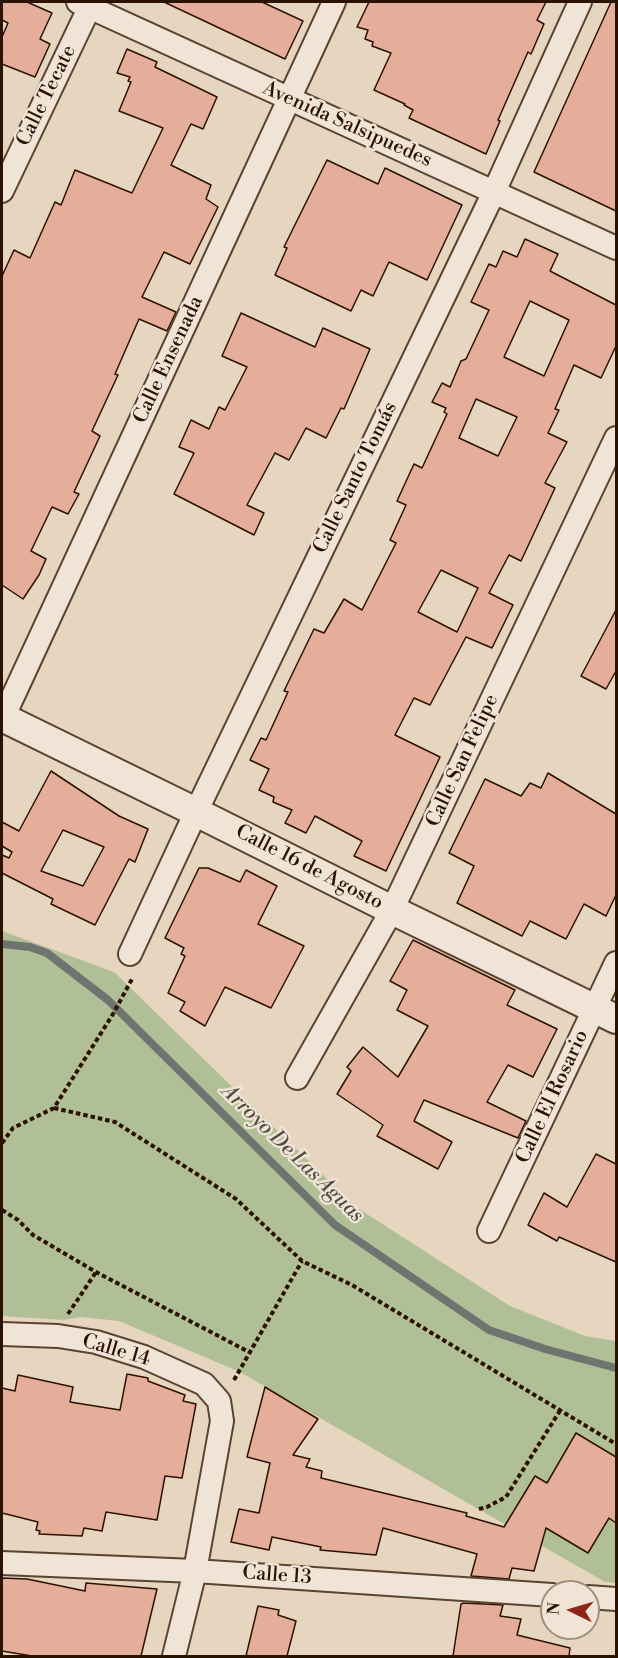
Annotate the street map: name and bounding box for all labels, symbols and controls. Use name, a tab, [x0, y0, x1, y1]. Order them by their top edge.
street label: Calle Tecate	[12, 42, 82, 150]
street label: Avenida Salsipuedes	[259, 77, 435, 173]
street label: Calle Ensenada	[129, 292, 209, 428]
street label: Calle Santo Tomás	[309, 398, 403, 558]
street label: Calle San Felipe	[422, 691, 504, 831]
street label: Calle 16 de Agosto	[231, 820, 387, 916]
street label: Calle El Rosario	[512, 1026, 594, 1168]
water label: Arroyo De Las Aguas	[216, 1080, 368, 1228]
street label: Calle 14	[79, 1330, 153, 1372]
street label: Calle 13	[241, 1562, 313, 1590]
north arrow	[540, 1580, 600, 1640]
text: N	[544, 1601, 565, 1616]

